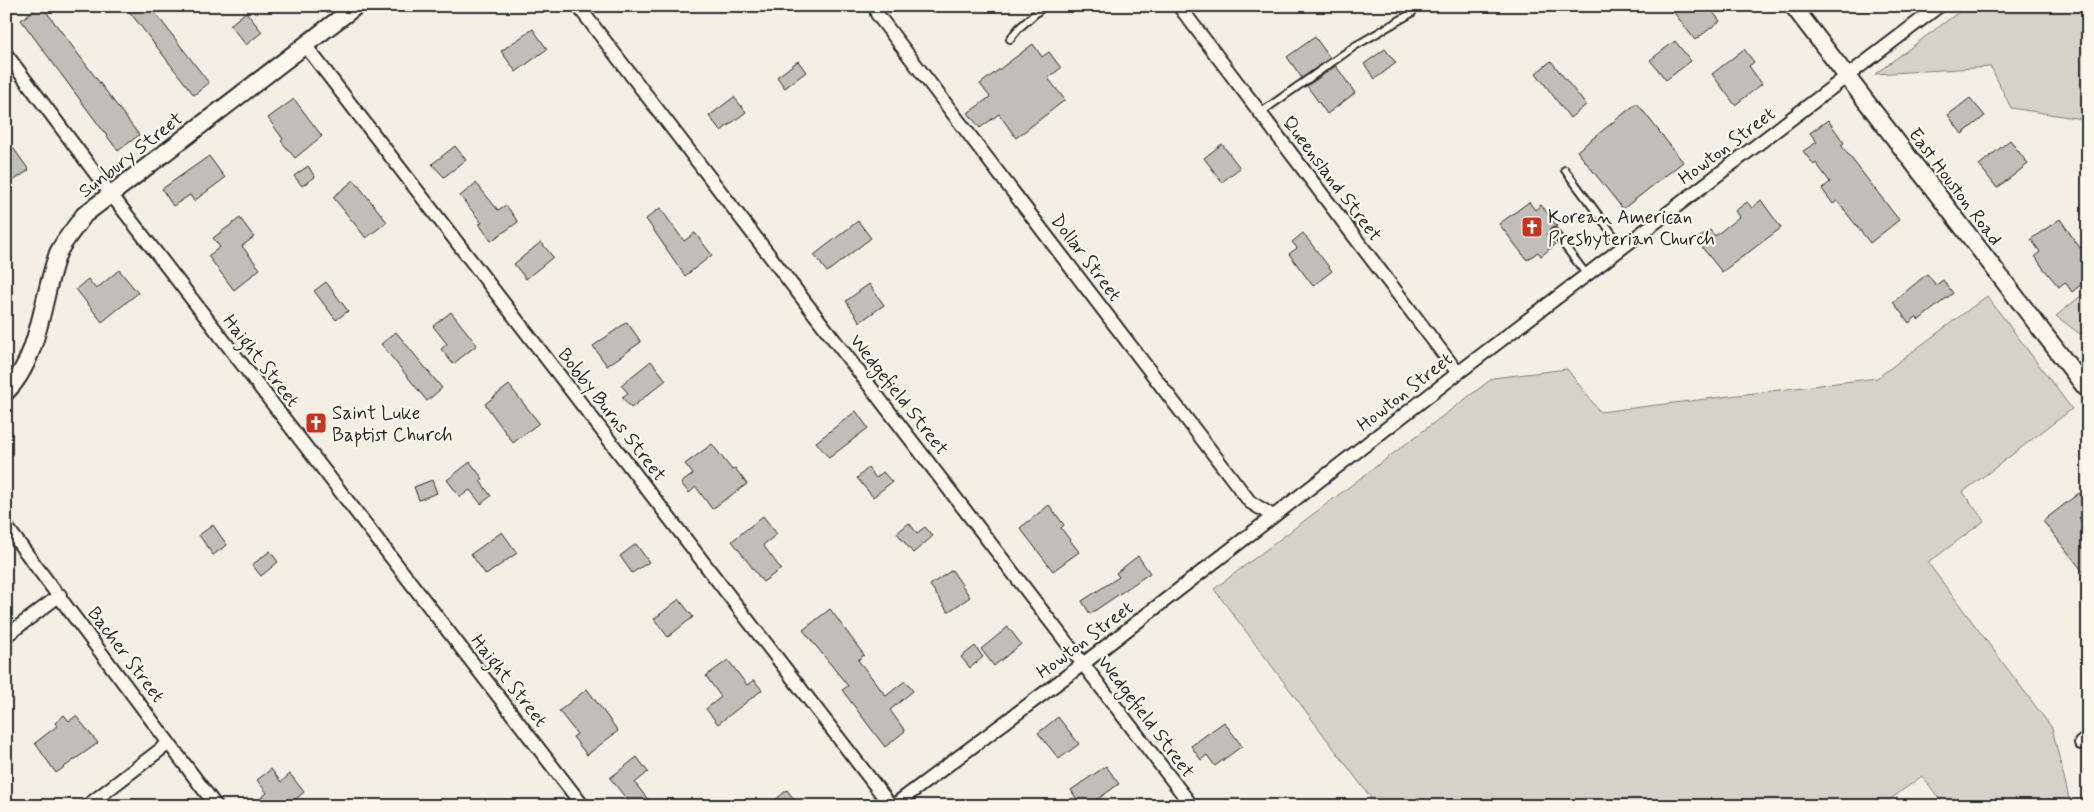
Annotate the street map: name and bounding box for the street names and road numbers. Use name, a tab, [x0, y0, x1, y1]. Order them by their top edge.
street label: Howton Street	[1674, 102, 1780, 191]
street label: Sunbury Street	[74, 107, 188, 204]
street label: Queensland Street	[1276, 111, 1387, 247]
street label: East Houston Road	[1902, 123, 2007, 251]
street label: Dollar Street	[1045, 209, 1127, 307]
street label: Haight Street	[214, 310, 305, 414]
street label: Wedgefield Street	[842, 329, 954, 462]
street label: Bobby Burns Street	[551, 343, 672, 487]
street label: Howton Street	[1352, 347, 1458, 437]
street label: Howton Street	[1032, 596, 1138, 685]
street label: Bacher Street	[82, 602, 170, 708]
street label: Haight Street	[462, 630, 553, 734]
street label: Wedgefield Street	[1090, 651, 1200, 784]

